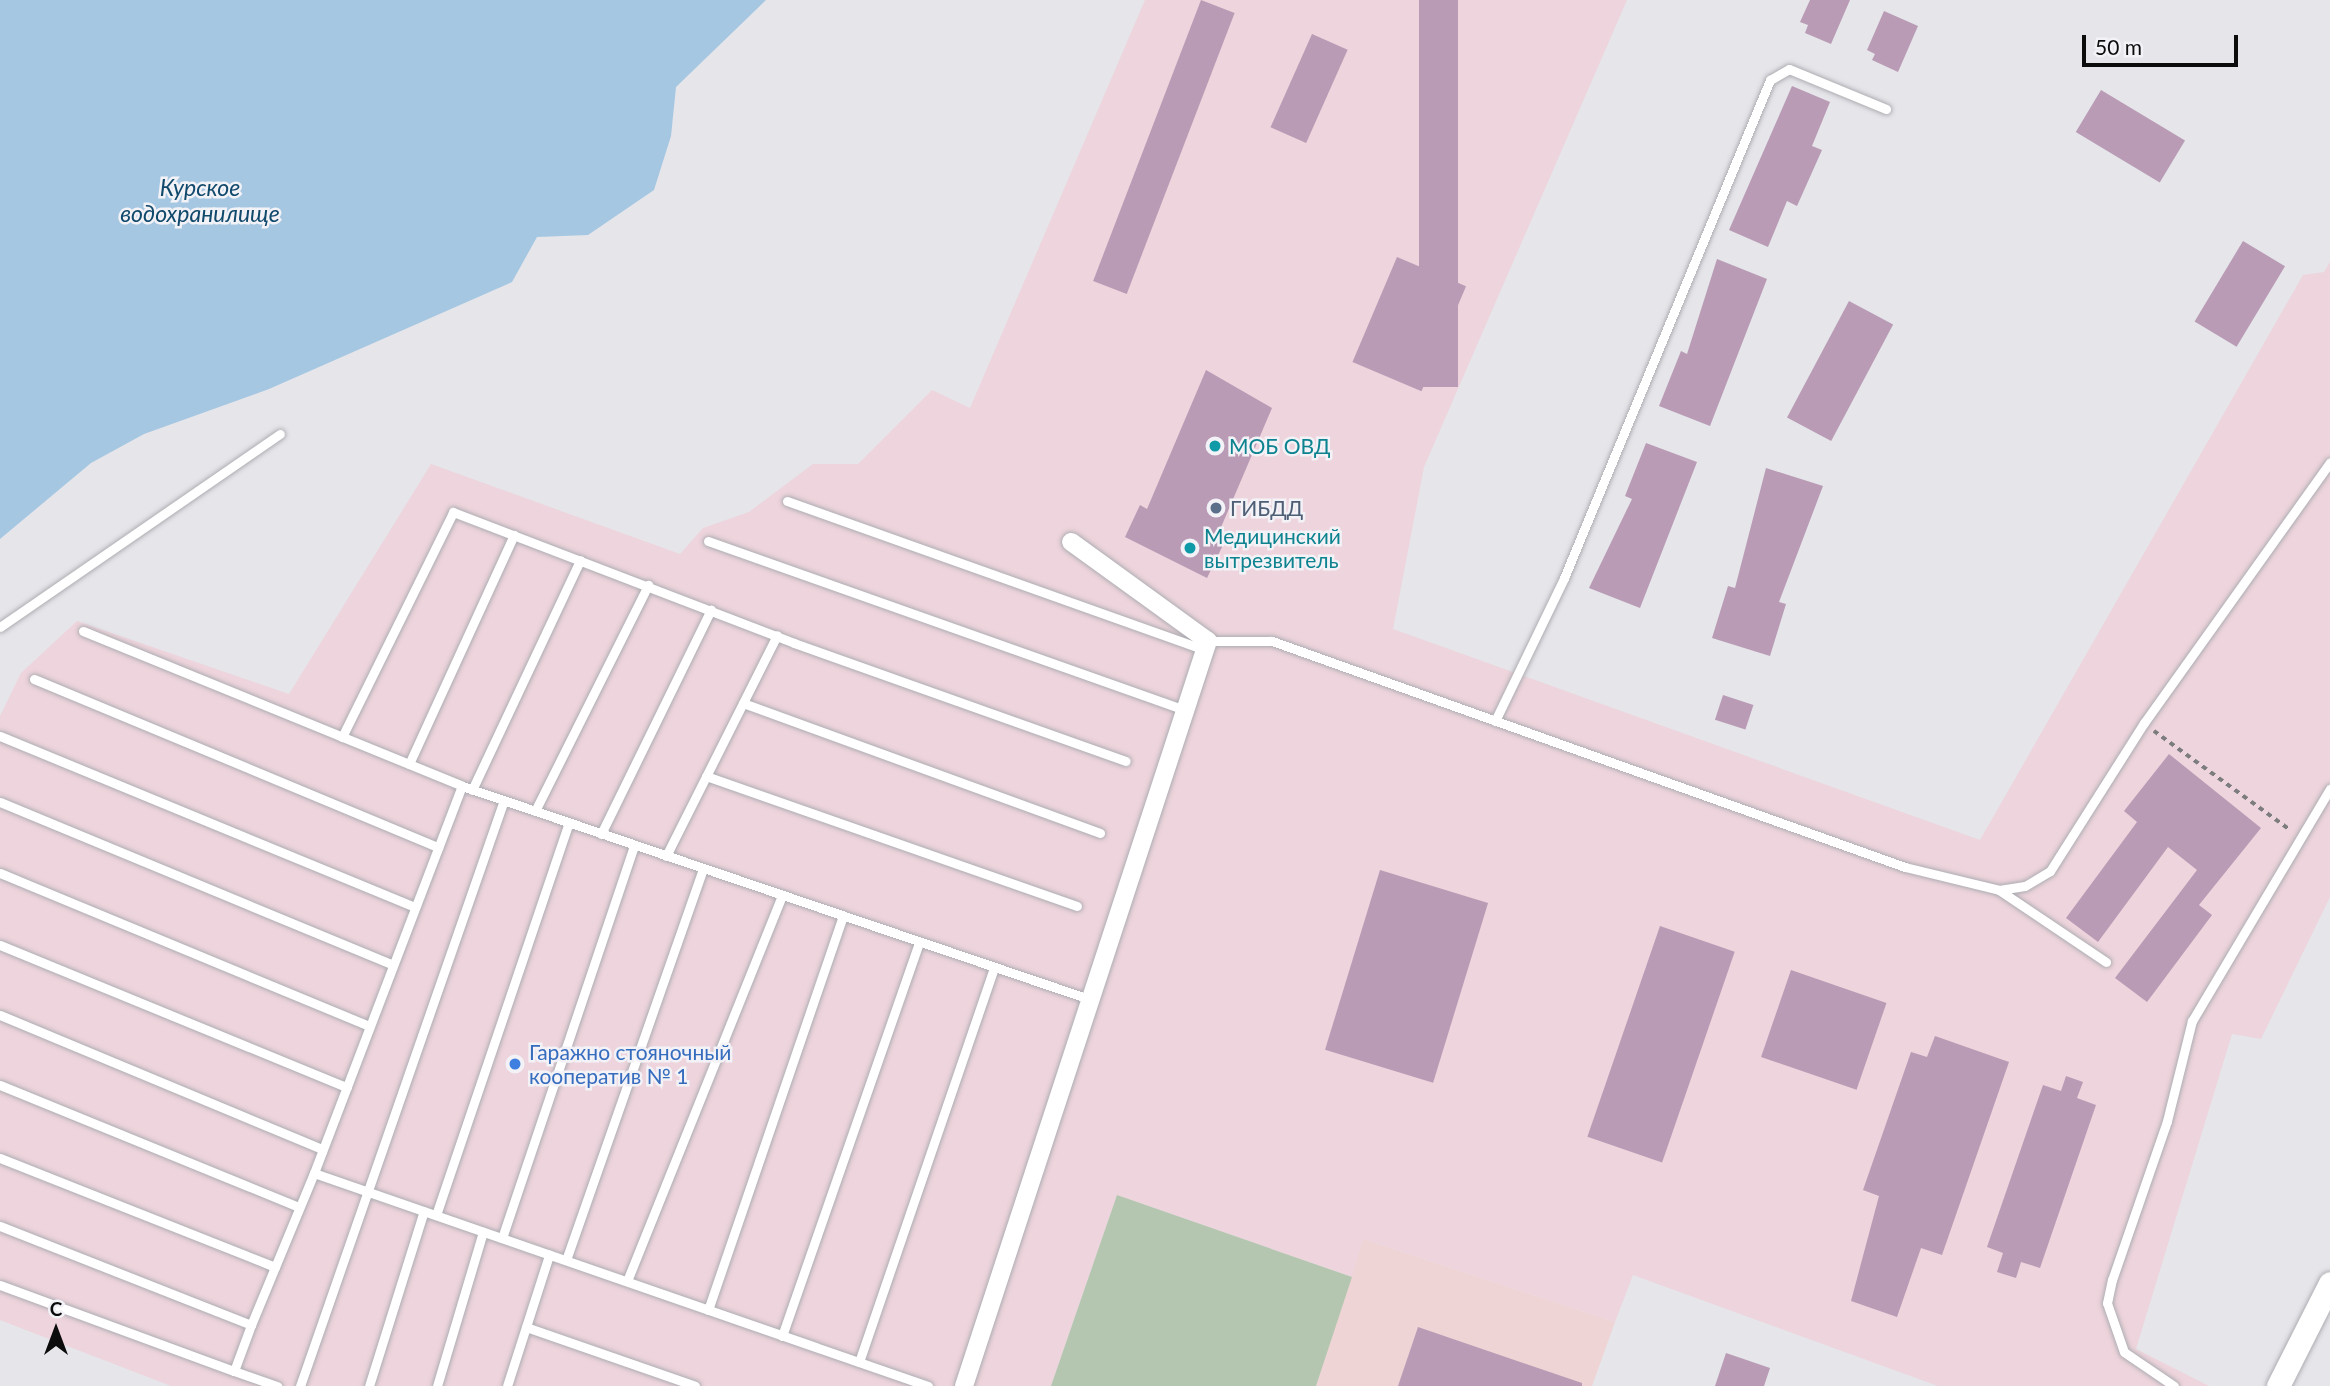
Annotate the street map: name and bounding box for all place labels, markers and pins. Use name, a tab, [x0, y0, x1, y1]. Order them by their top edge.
place label: МОБ ОВД	[1229, 433, 1330, 459]
marker: МОБ ОВД	[1207, 438, 1223, 454]
place label: ГИБДД	[1230, 495, 1303, 521]
marker: ГИБДД	[1208, 500, 1224, 516]
place label: Медицинский вытрезвитель	[1204, 523, 1341, 573]
marker: Медицинский вытрезвитель	[1182, 540, 1198, 556]
place label: Гаражно стояночный кооператив № 1	[529, 1039, 731, 1089]
marker: Гаражно стояночный кооператив № 1	[507, 1056, 523, 1072]

